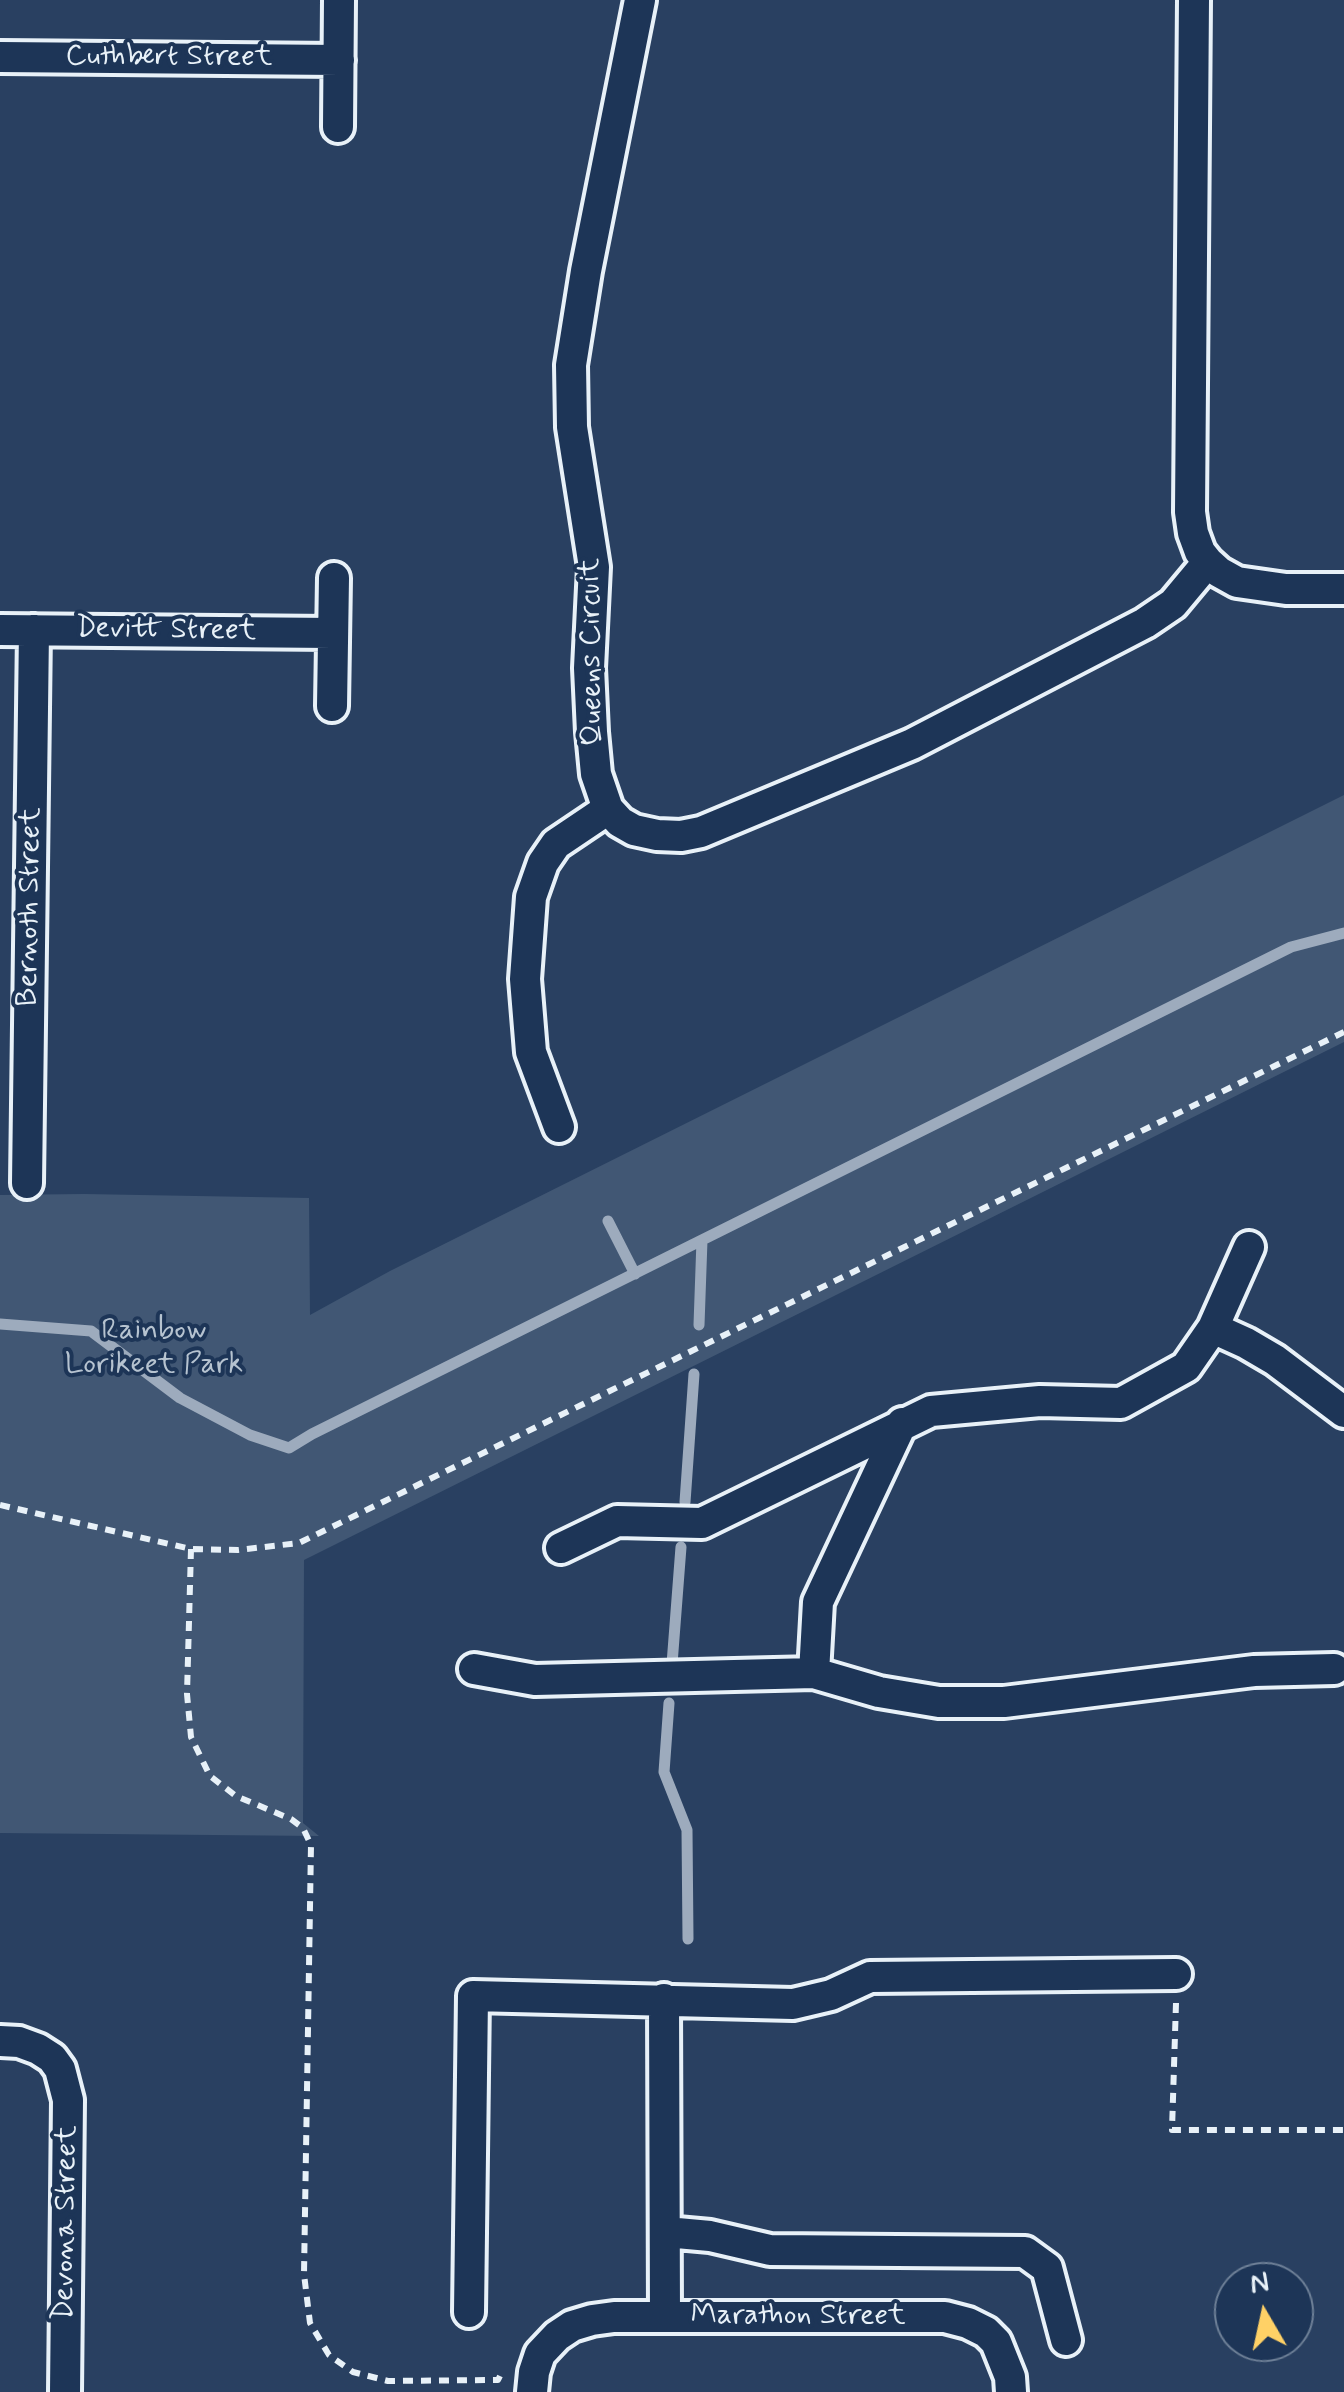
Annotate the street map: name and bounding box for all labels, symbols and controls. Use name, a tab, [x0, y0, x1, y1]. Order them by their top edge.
street label: Cuthbert Street	[66, 40, 272, 76]
street label: Queens Circuit	[573, 558, 613, 746]
street label: Devitt Street	[76, 611, 256, 651]
street label: Bernoth Street	[11, 807, 51, 1007]
park label: Rainbow Lorikeet Park	[65, 1314, 243, 1384]
street label: Devona Street	[47, 2125, 87, 2321]
north arrow	[1214, 2262, 1314, 2362]
text: N	[1247, 2264, 1272, 2304]
street label: Marathon Street	[690, 2299, 906, 2335]

